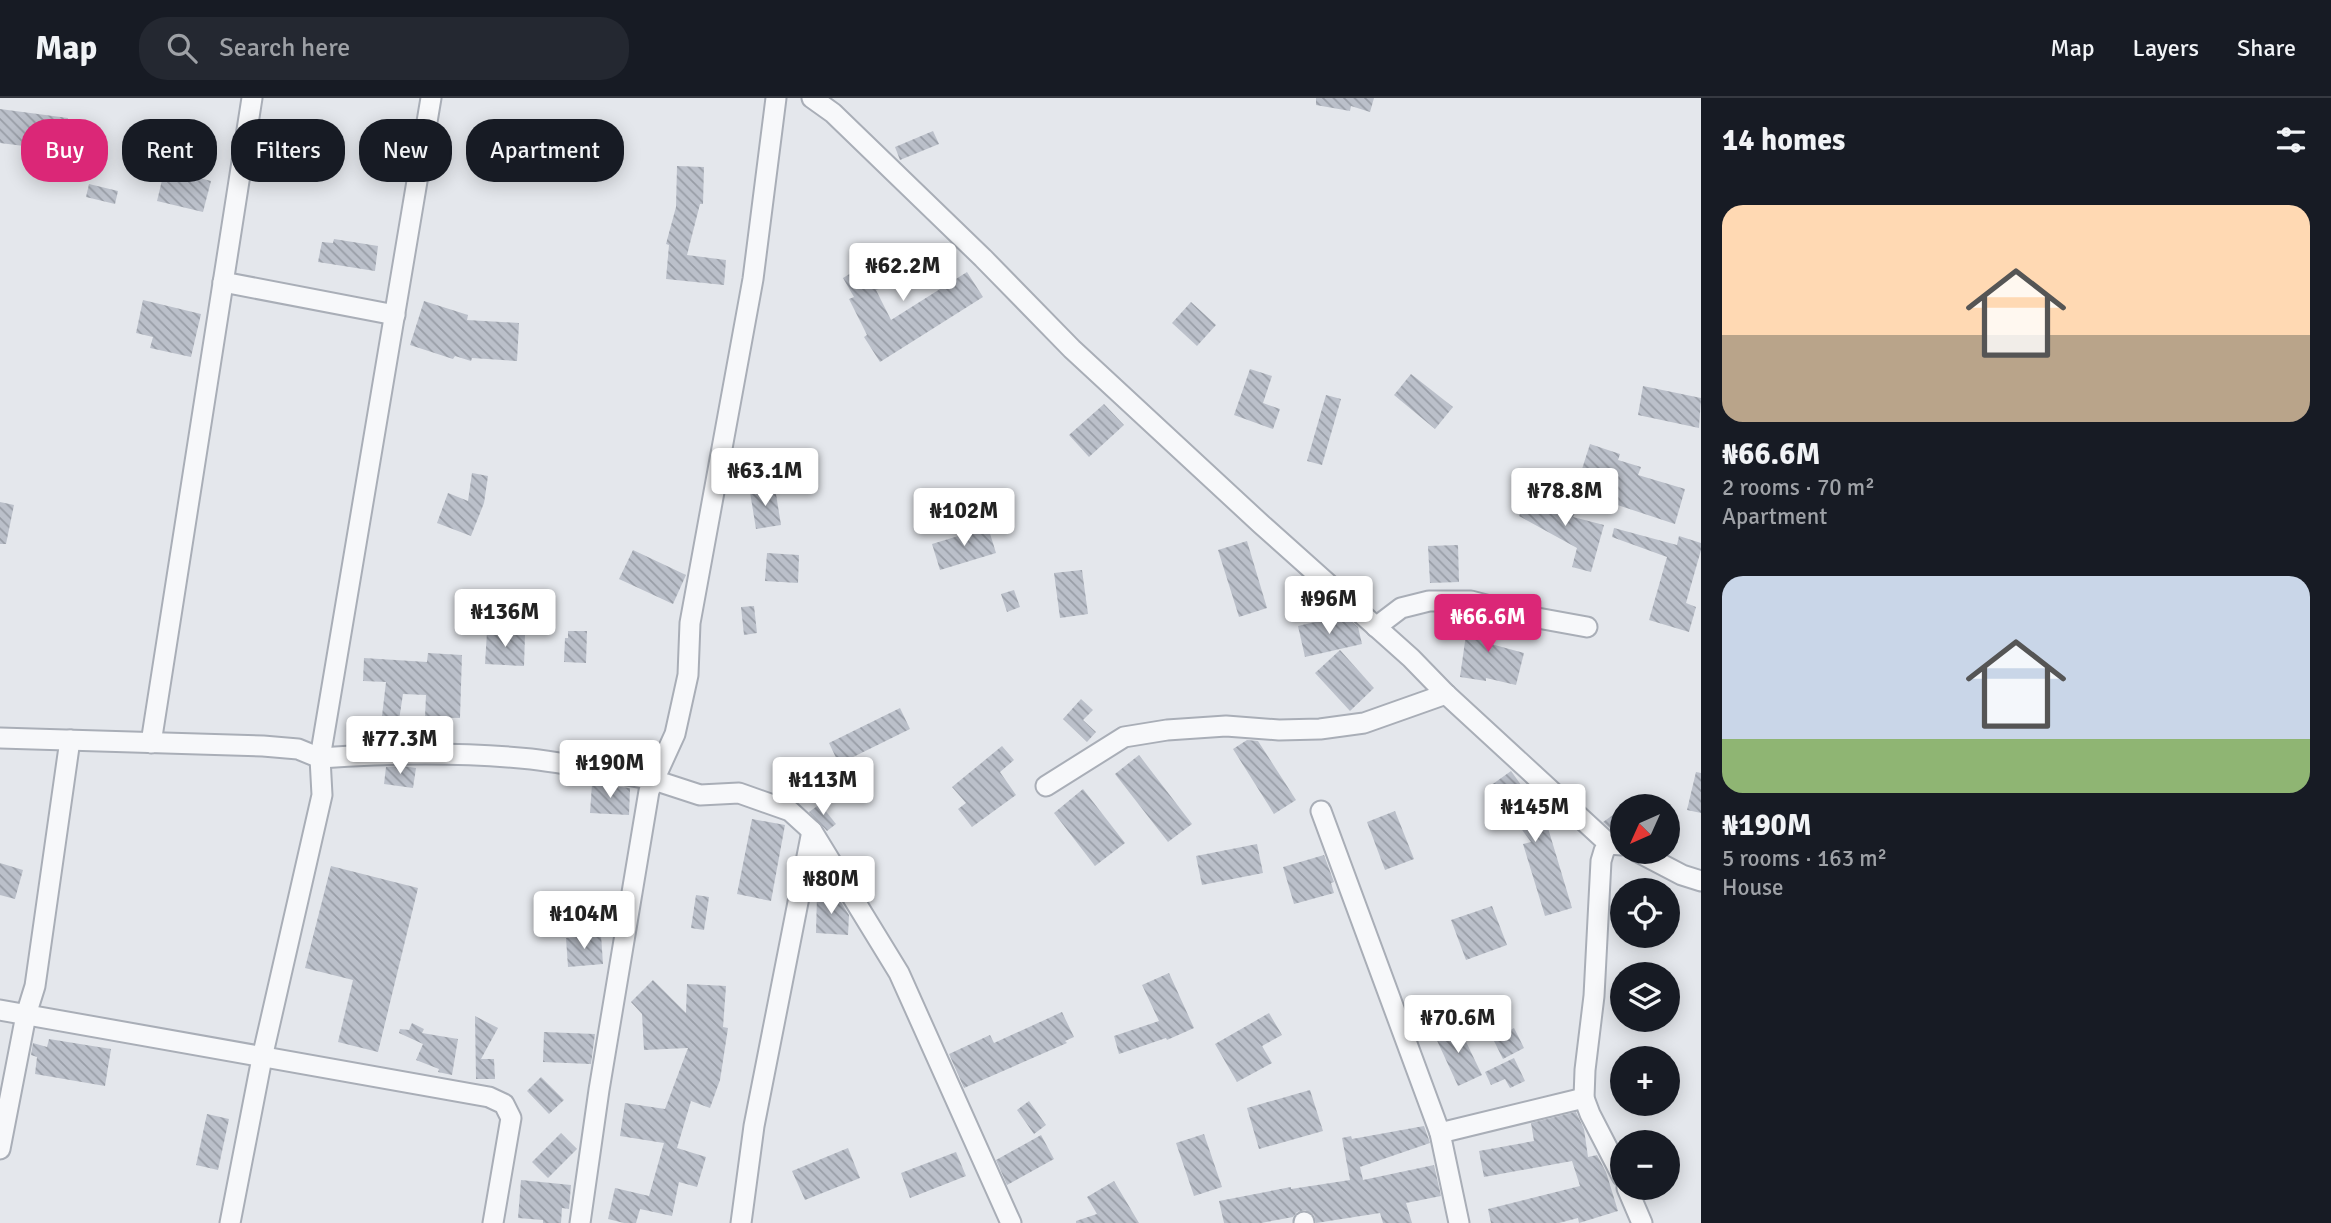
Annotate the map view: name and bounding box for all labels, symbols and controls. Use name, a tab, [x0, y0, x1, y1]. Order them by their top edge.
search box	[139, 17, 629, 80]
text: Map	[35, 28, 97, 69]
icon: search	[163, 29, 201, 67]
text: Search here	[219, 32, 350, 64]
text: Map	[2050, 33, 2095, 63]
text: Layers	[2133, 33, 2199, 63]
text: Share	[2237, 33, 2296, 63]
chip: Buy	[21, 119, 108, 182]
chip: Rent	[122, 119, 217, 182]
chip: Filters	[231, 119, 345, 182]
chip: New	[359, 119, 452, 182]
chip: Apartment	[466, 119, 624, 182]
icon: filters	[2272, 121, 2310, 159]
text: 14 homes	[1722, 122, 1845, 159]
pin: ₦62.2M	[846, 244, 960, 303]
icon: home	[1953, 250, 2079, 376]
text: ₦62.2M	[865, 251, 941, 280]
text: ₦66.6M	[1722, 436, 1820, 473]
pin: ₦63.1M	[708, 448, 822, 508]
text: ₦63.1M	[727, 456, 803, 485]
pin: ₦78.8M	[1508, 468, 1622, 528]
text: 2 rooms · 70 m²	[1722, 473, 1875, 502]
text: ₦78.8M	[1527, 476, 1603, 505]
pin: ₦102M	[915, 489, 1013, 548]
text: ₦102M	[930, 496, 998, 525]
text: Apartment	[1722, 502, 1827, 531]
pin: ₦96M	[1288, 576, 1370, 636]
text: ₦96M	[1301, 584, 1357, 613]
pin: ₦136M	[456, 589, 554, 649]
pin: ₦66.6M	[1431, 594, 1545, 654]
text: ₦136M	[471, 597, 539, 626]
text: ₦66.6M	[1450, 602, 1526, 631]
icon: home	[1953, 621, 2079, 747]
pin: ₦77.3M	[343, 716, 457, 776]
text: ₦77.3M	[362, 724, 438, 753]
pin: ₦190M	[561, 740, 659, 800]
text: ₦190M	[576, 748, 644, 777]
pin: ₦113M	[774, 758, 872, 817]
text: ₦113M	[789, 765, 857, 794]
pin: ₦145M	[1486, 784, 1584, 844]
text: ₦145M	[1501, 792, 1569, 821]
north arrow	[1610, 794, 1680, 864]
map controls	[1610, 794, 1680, 1200]
text: ₦190M	[1722, 807, 1812, 844]
text: 5 rooms · 163 m²	[1722, 844, 1887, 873]
pin: ₦80M	[790, 856, 872, 916]
text: ₦80M	[803, 864, 859, 893]
text: House	[1722, 873, 1784, 902]
button: locate	[1610, 878, 1680, 948]
pin: ₦104M	[535, 892, 633, 951]
text: ₦104M	[550, 899, 618, 928]
button: layers	[1610, 962, 1680, 1032]
pin: ₦70.6M	[1401, 996, 1515, 1055]
text: ₦70.6M	[1420, 1003, 1496, 1032]
button: +	[1610, 1046, 1680, 1116]
button: −	[1610, 1130, 1680, 1200]

